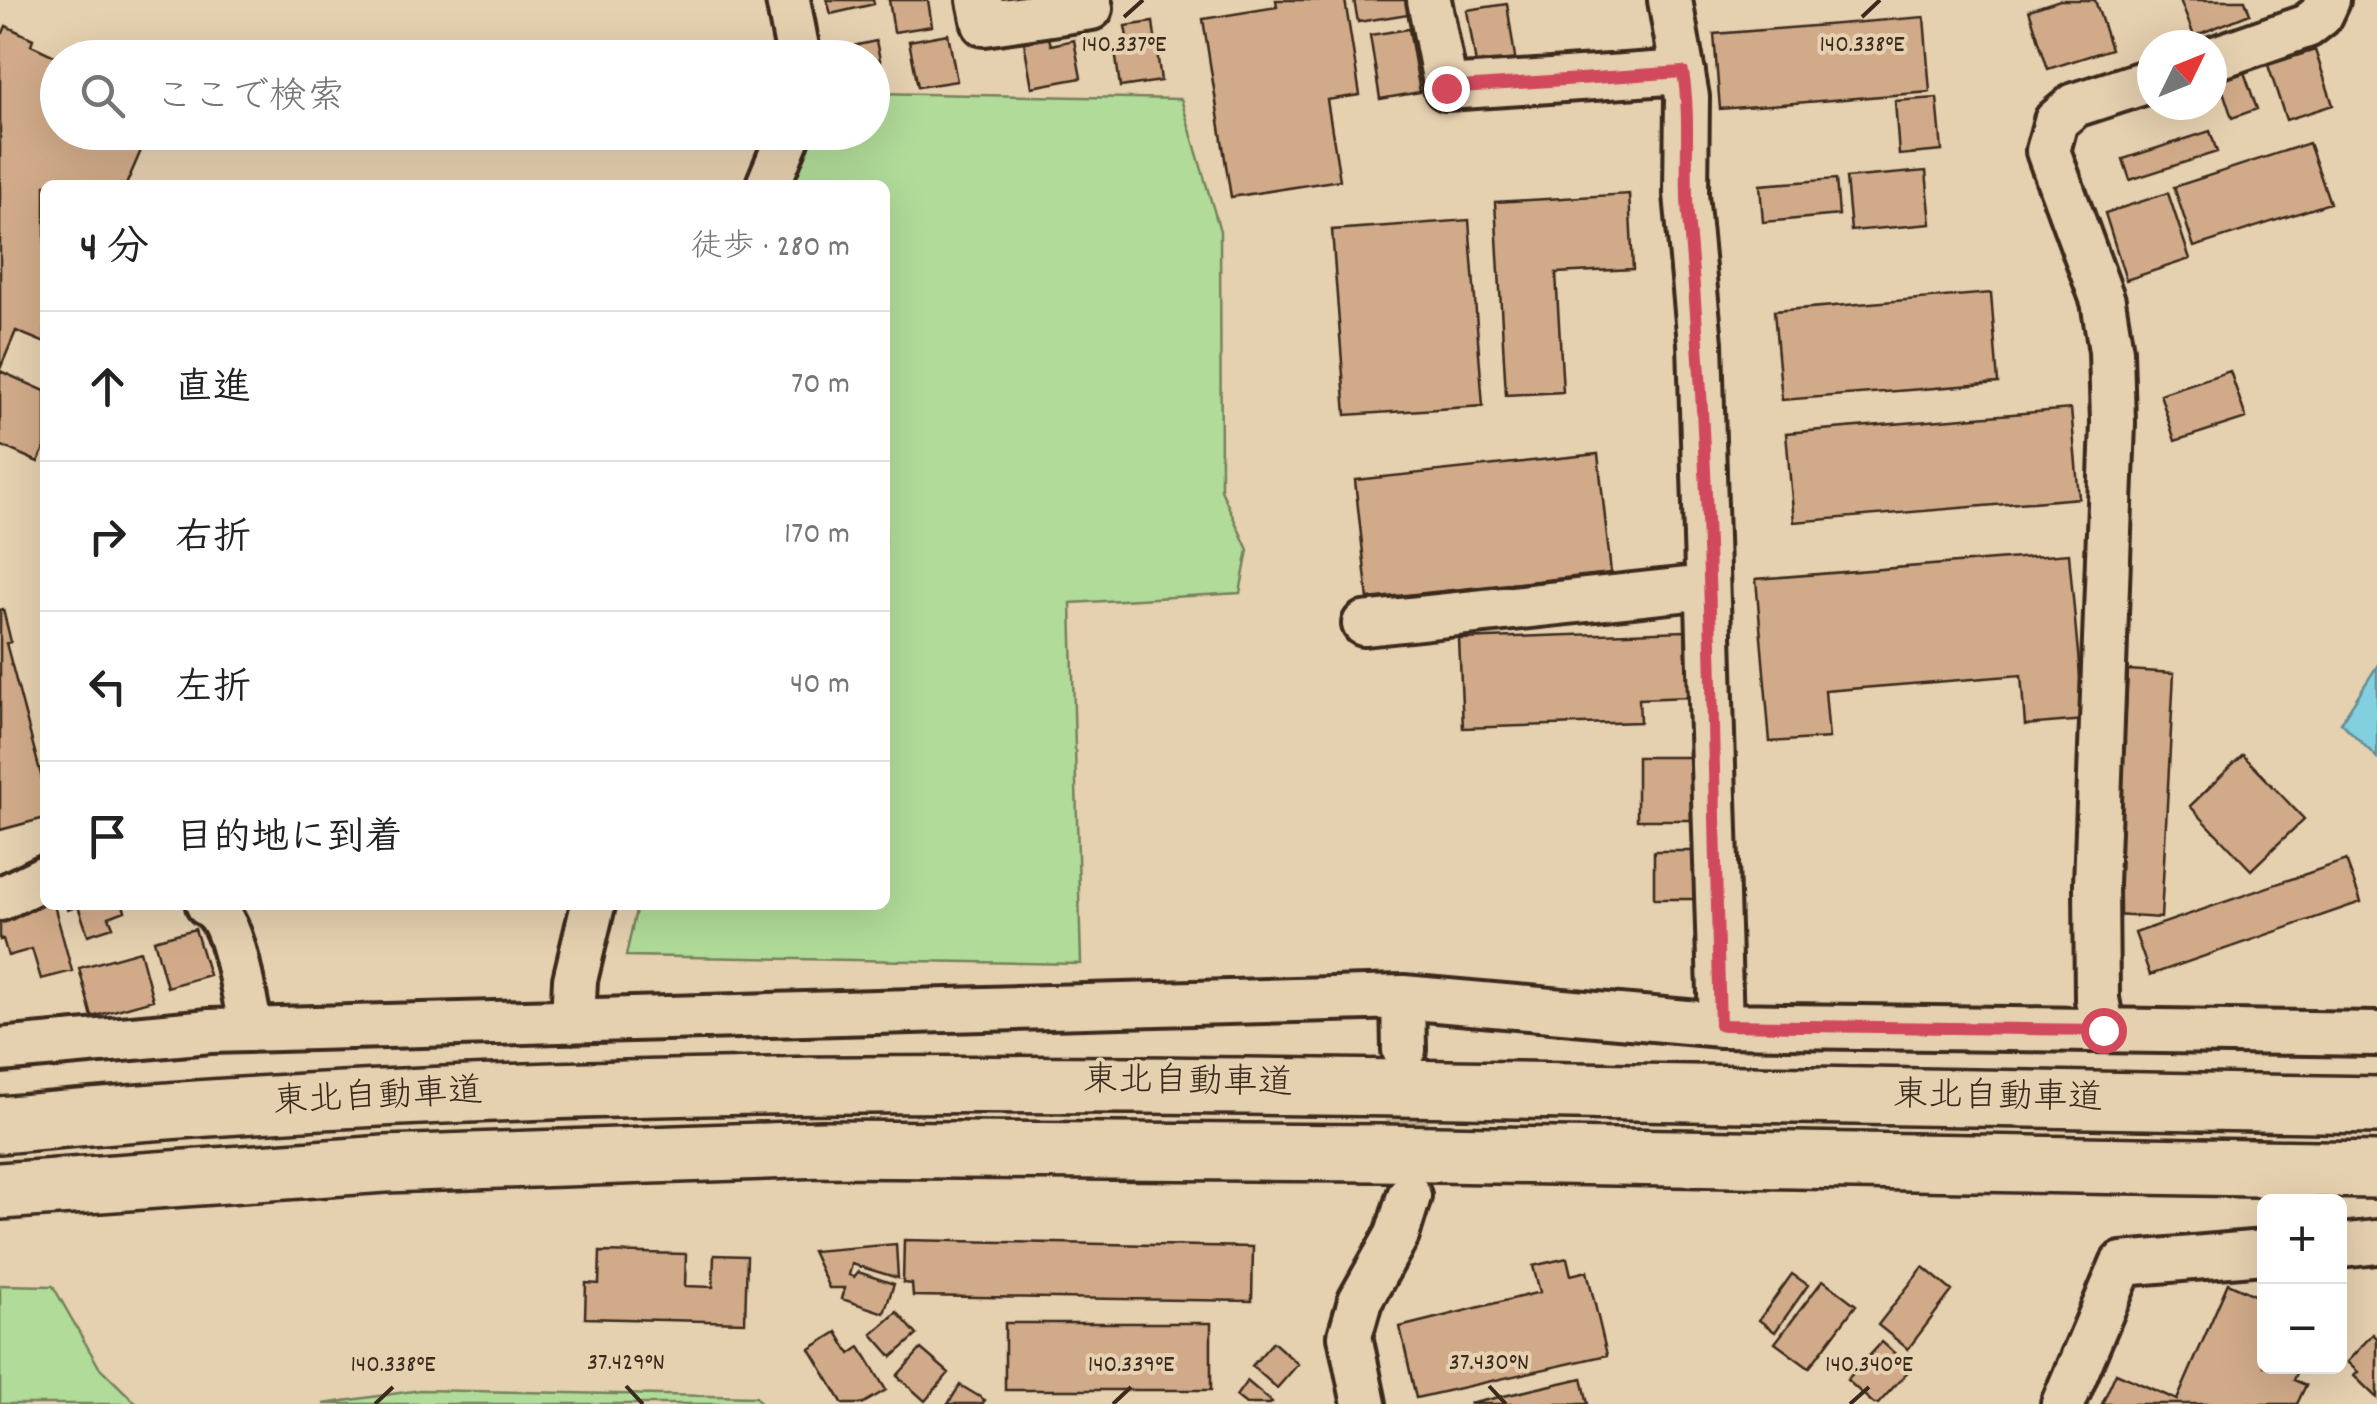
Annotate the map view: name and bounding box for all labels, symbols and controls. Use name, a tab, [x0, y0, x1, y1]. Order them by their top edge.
text: 140.337°E	[1082, 28, 1167, 64]
text: 140.338°E	[1819, 28, 1905, 64]
north arrow	[2137, 30, 2227, 120]
search box	[40, 40, 890, 150]
route end	[1424, 66, 1470, 112]
icon: search	[75, 68, 130, 123]
text: ここで検索	[155, 72, 345, 127]
text: 4 分	[80, 221, 149, 281]
text: 徒歩 · 280 m	[690, 226, 850, 272]
icon: ahead	[80, 359, 135, 414]
text: 直進	[175, 363, 251, 418]
text: 70 m	[791, 363, 850, 409]
icon: right	[80, 509, 135, 564]
text: 右折	[175, 513, 251, 568]
text: 170 m	[784, 513, 850, 559]
icon: left	[80, 659, 135, 714]
text: 左折	[175, 663, 251, 718]
text: 40 m	[790, 663, 850, 709]
icon: arrive	[80, 809, 135, 864]
text: 目的地に到着	[175, 813, 403, 868]
route start	[2081, 1008, 2127, 1054]
street label: 東北自動車道	[1083, 1057, 1293, 1111]
street label: 東北自動車道	[272, 1069, 484, 1129]
street label: 東北自動車道	[1893, 1072, 2103, 1126]
map controls	[2257, 1194, 2347, 1374]
button: +	[2257, 1194, 2347, 1284]
button: −	[2257, 1284, 2347, 1374]
text: 37.429°N	[587, 1346, 665, 1382]
text: 37.430°N	[1449, 1346, 1529, 1382]
text: 140.338°E	[350, 1348, 436, 1384]
text: 140.339°E	[1088, 1348, 1175, 1384]
text: 140.340°E	[1825, 1348, 1914, 1384]

